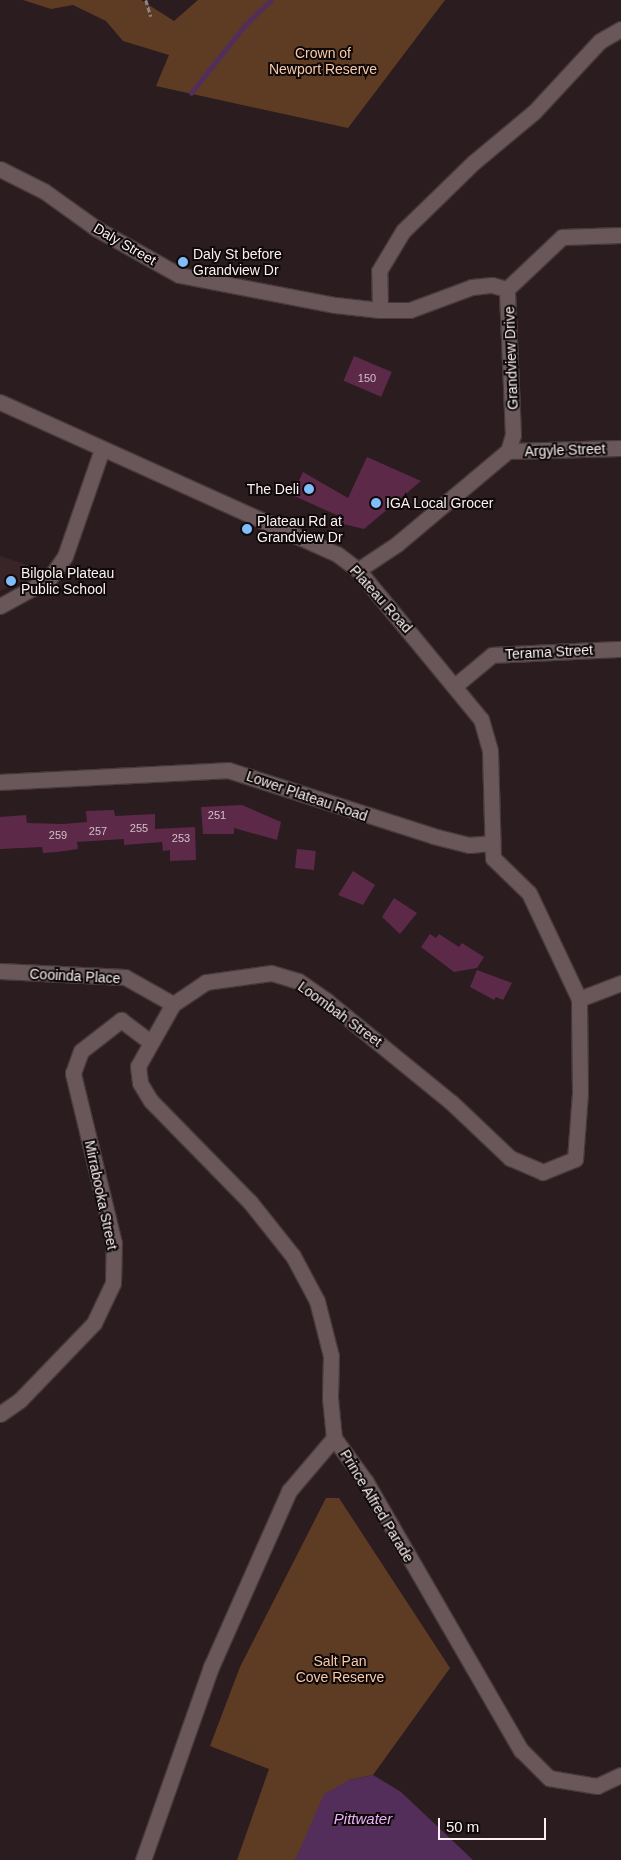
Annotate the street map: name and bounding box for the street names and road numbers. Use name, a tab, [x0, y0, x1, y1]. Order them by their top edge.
street label: Daly Street	[91, 219, 159, 269]
street label: Grandview Drive	[501, 306, 521, 410]
street label: Argyle Street	[524, 440, 606, 460]
street label: Plateau Road	[346, 562, 416, 636]
street label: Terama Street	[505, 641, 593, 663]
street label: Lower Plateau Road	[244, 767, 370, 825]
street label: Cooinda Place	[29, 965, 121, 987]
street label: Loombah Street	[295, 978, 385, 1050]
street label: Mirrabooka Street	[81, 1139, 121, 1251]
street label: Prince Alfred Parade	[337, 1446, 417, 1566]

